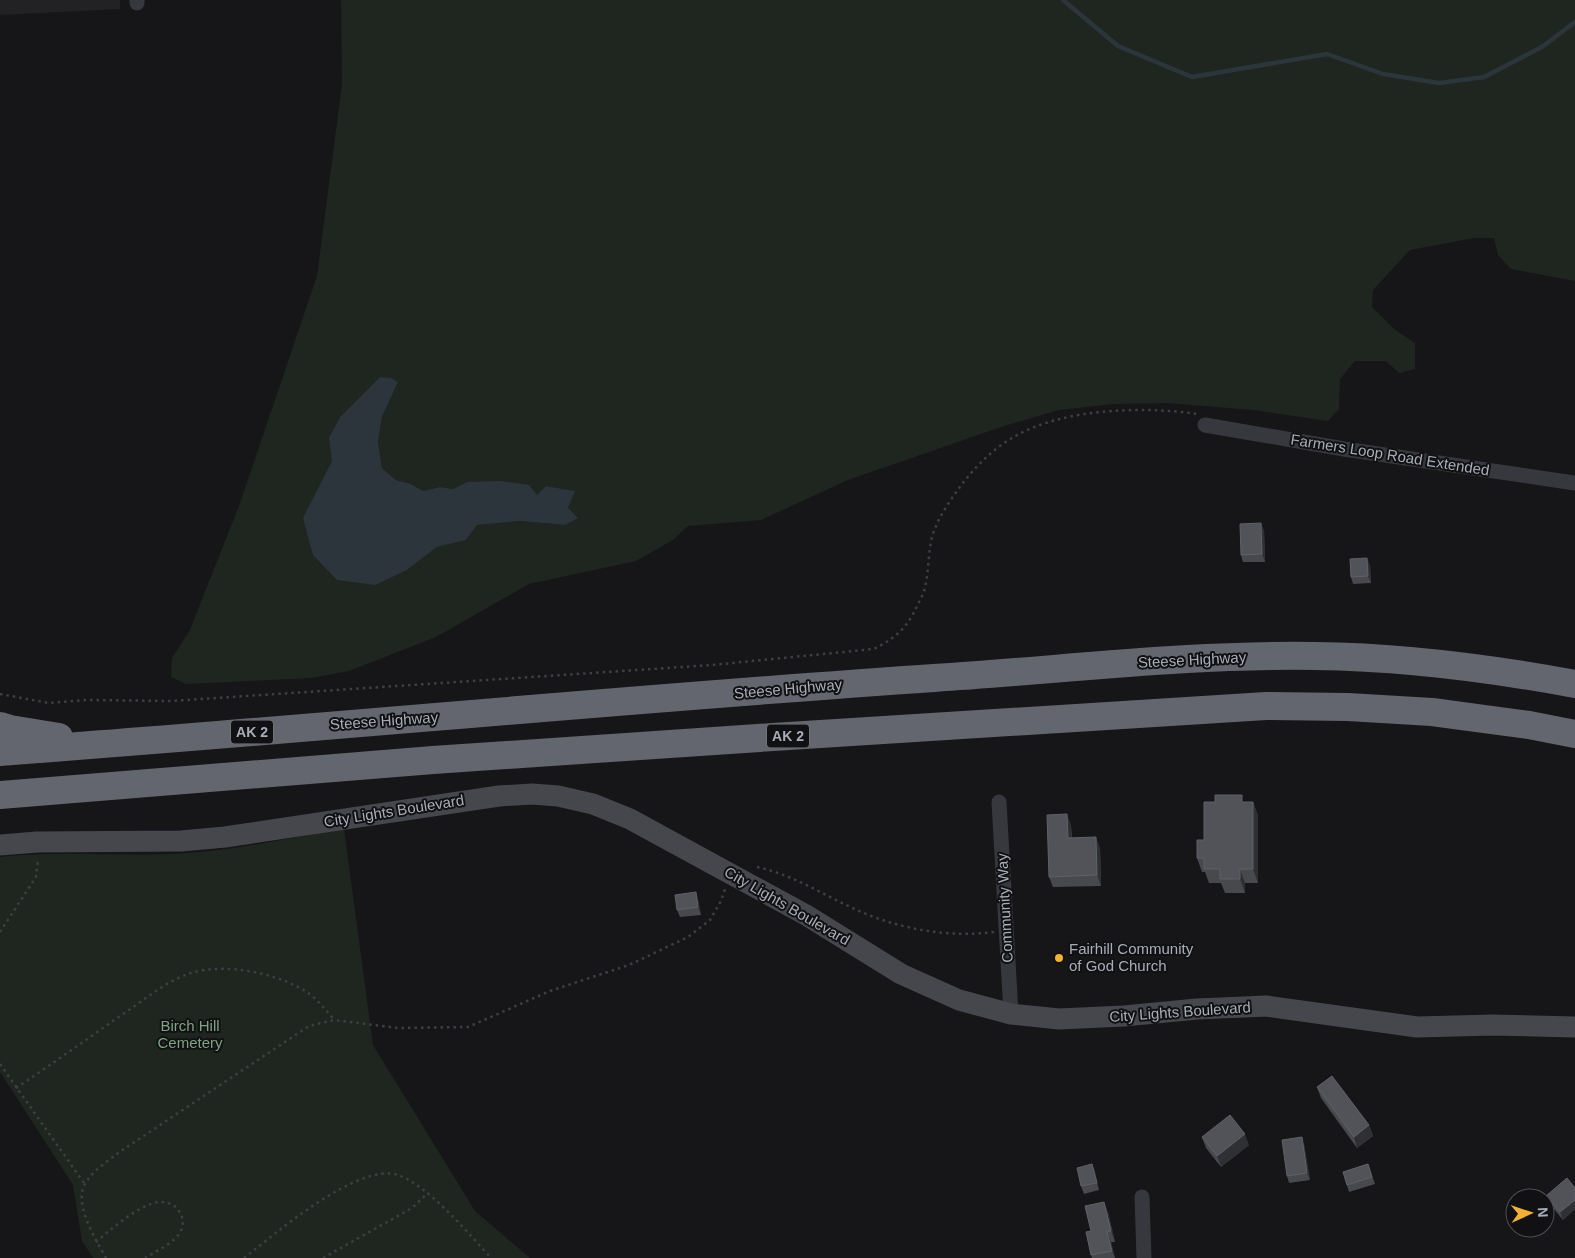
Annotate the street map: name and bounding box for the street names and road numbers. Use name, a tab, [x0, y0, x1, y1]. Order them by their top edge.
street label: Farmers Loop Road Extended	[1290, 430, 1491, 479]
street label: Steese Highway	[1137, 648, 1247, 671]
street label: Steese Highway	[733, 675, 843, 702]
street label: Steese Highway	[329, 708, 439, 733]
road number: AK 2	[231, 720, 273, 744]
road number: AK 2	[767, 724, 809, 748]
street label: City Lights Boulevard	[323, 791, 465, 830]
street label: Community Way	[993, 852, 1016, 963]
street label: City Lights Boulevard	[722, 863, 853, 948]
street label: City Lights Boulevard	[1109, 998, 1251, 1025]

